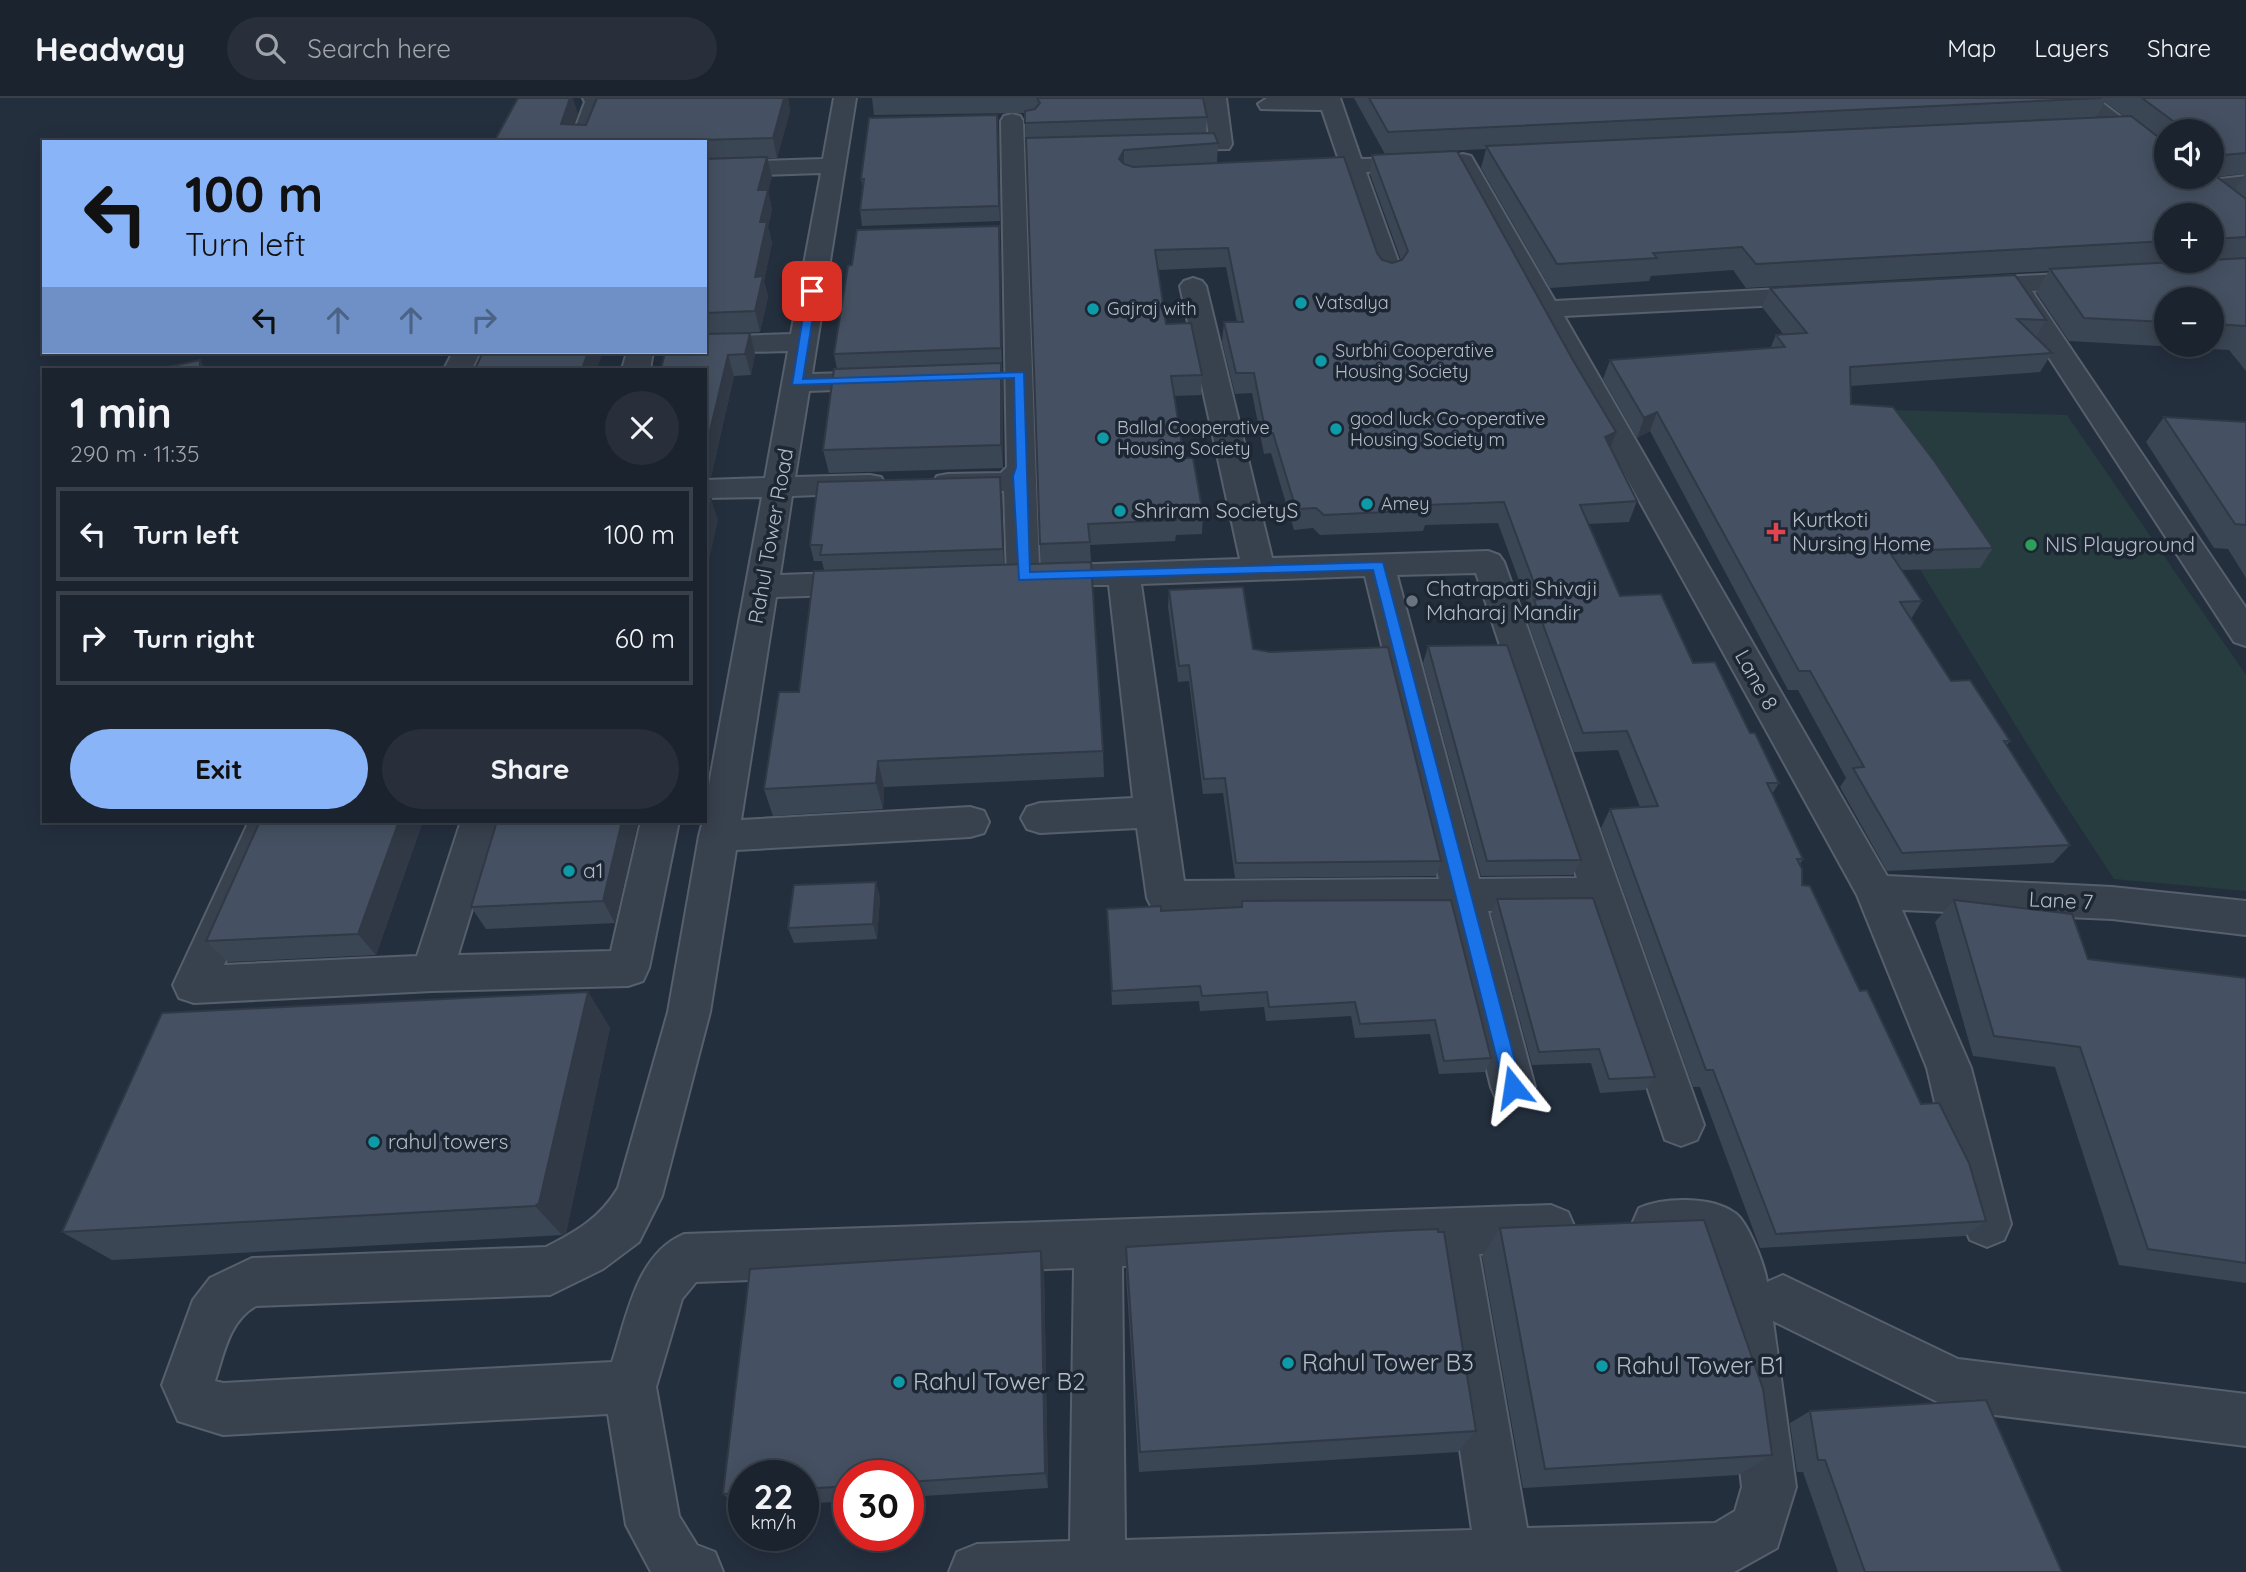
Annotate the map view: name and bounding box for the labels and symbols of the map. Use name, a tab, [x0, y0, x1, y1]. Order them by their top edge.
pin	[782, 261, 842, 321]
place label: Vatsalya	[1315, 291, 1389, 314]
marker: Vatsalya	[1293, 295, 1309, 311]
place label: Gajraj with	[1107, 297, 1197, 320]
marker: Gajraj with	[1085, 301, 1101, 317]
place label: Surbhi Cooperative Housing Society	[1335, 339, 1494, 383]
marker: Surbhi Cooperative Housing Society	[1313, 353, 1329, 369]
place label: good luck Co-operative Housing Society m	[1350, 407, 1545, 451]
place label: Ballal Cooperative Housing Society	[1117, 416, 1270, 460]
marker: good luck Co-operative Housing Society m	[1328, 421, 1344, 437]
marker: Ballal Cooperative Housing Society	[1095, 430, 1111, 446]
street label: Rahul Tower Road	[742, 446, 798, 626]
place label: Amey	[1381, 492, 1429, 515]
marker: Amey	[1359, 496, 1375, 512]
place label: Shriram SocietyS	[1134, 497, 1298, 523]
marker: Shriram SocietyS	[1112, 503, 1128, 519]
place label: Kurtkoti Nursing Home	[1792, 506, 1931, 556]
marker: Kurtkoti Nursing Home	[1766, 522, 1786, 542]
place label: NIS Playground	[2045, 531, 2195, 557]
marker: NIS Playground	[2023, 537, 2039, 553]
place label: Chatrapati Shivaji Maharaj Mandir	[1426, 575, 1597, 625]
marker: Chatrapati Shivaji Maharaj Mandir	[1404, 593, 1420, 609]
street label: Lane 8	[1730, 645, 1784, 714]
place label: a1	[583, 857, 604, 883]
marker: a1	[561, 863, 577, 879]
street label: Lane 7	[2028, 885, 2094, 915]
position arrow	[1476, 1050, 1550, 1124]
place label: rahul towers	[388, 1128, 508, 1154]
marker: rahul towers	[366, 1134, 382, 1150]
place label: Rahul Tower B3	[1302, 1347, 1474, 1377]
place label: Rahul Tower B1	[1616, 1350, 1784, 1380]
marker: Rahul Tower B3	[1280, 1355, 1296, 1371]
marker: Rahul Tower B1	[1594, 1358, 1610, 1374]
place label: Rahul Tower B2	[913, 1366, 1086, 1396]
marker: Rahul Tower B2	[891, 1374, 907, 1390]
speed limit sign: 30	[833, 1460, 924, 1551]

